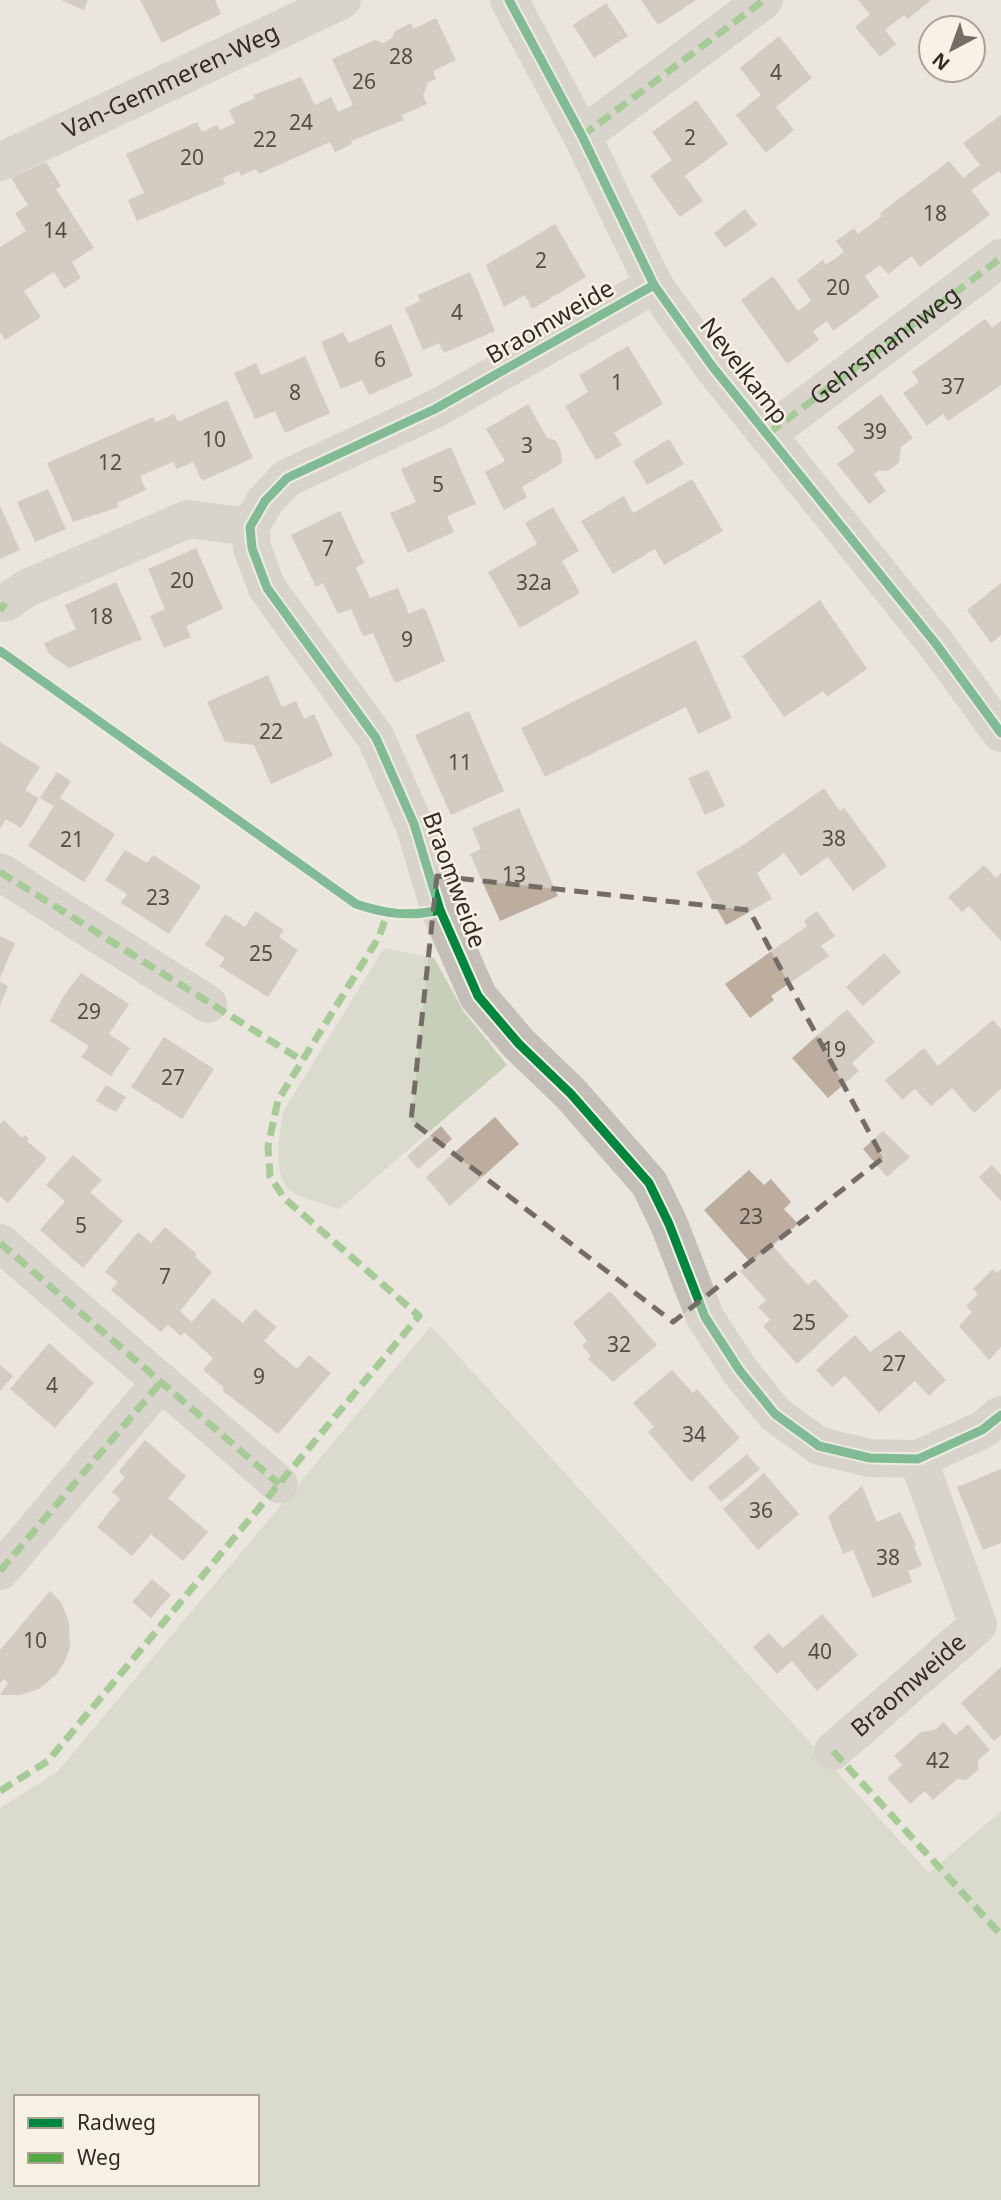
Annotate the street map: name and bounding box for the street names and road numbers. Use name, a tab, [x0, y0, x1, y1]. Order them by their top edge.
street label: Van-Gemmeren-Weg	[57, 14, 283, 145]
street label: Braomweide	[479, 271, 619, 371]
street label: Gehrsmannweg	[802, 277, 966, 412]
street label: Nevelkamp	[693, 310, 797, 430]
street label: Braomweide	[416, 807, 495, 952]
street label: Braomweide	[843, 1625, 972, 1743]

